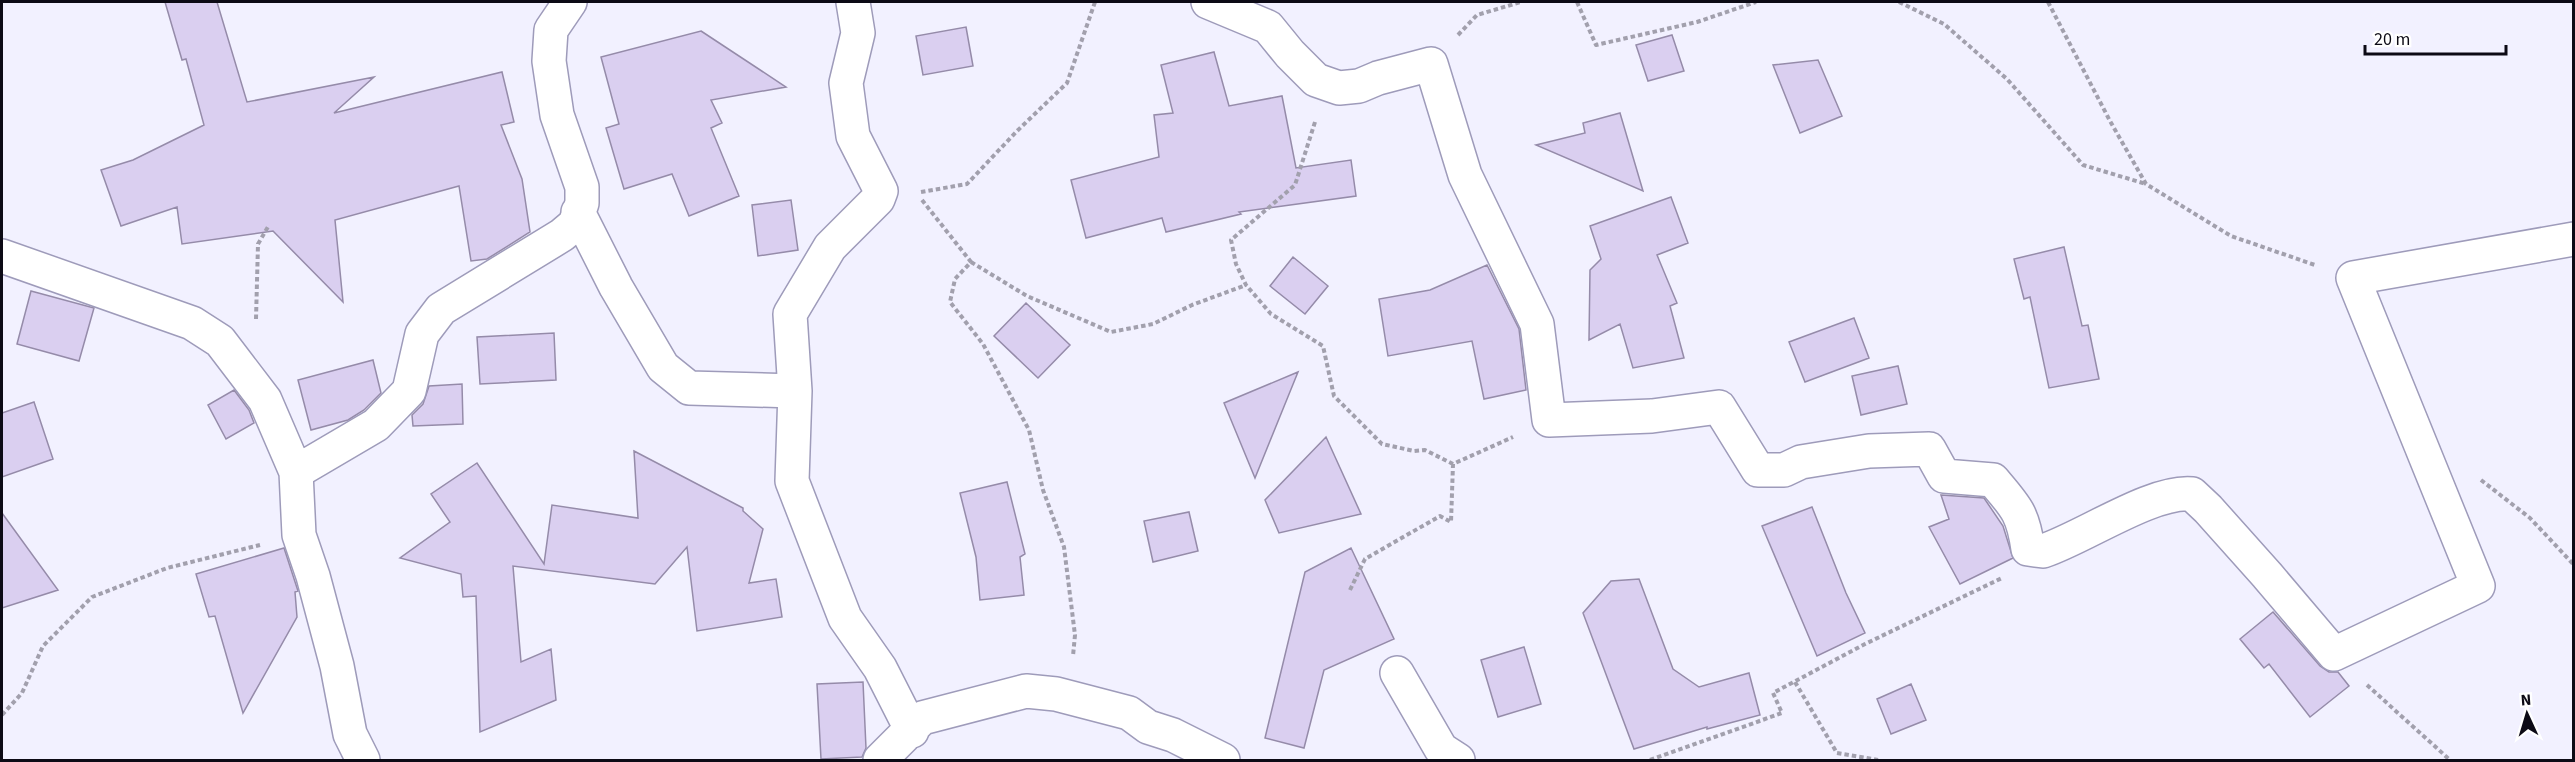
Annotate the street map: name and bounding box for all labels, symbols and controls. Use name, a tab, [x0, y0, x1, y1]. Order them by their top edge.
scale bar	[2365, 18, 2506, 56]
text: 20 m	[2374, 27, 2410, 52]
north arrow	[2497, 684, 2557, 744]
text: N	[2520, 689, 2532, 711]

